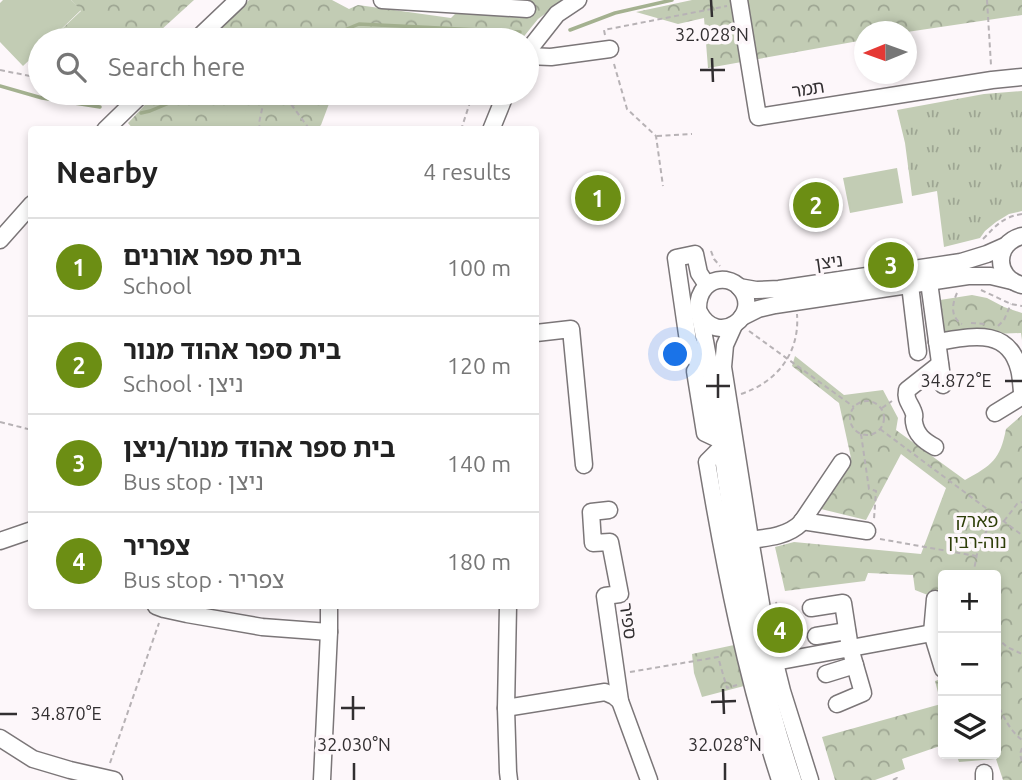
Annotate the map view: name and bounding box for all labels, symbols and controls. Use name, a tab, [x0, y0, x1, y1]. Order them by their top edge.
north arrow	[854, 21, 917, 84]
text: 32.028°N	[675, 24, 749, 44]
search box	[28, 28, 539, 105]
icon: search	[52, 48, 90, 86]
text: Search here	[108, 52, 245, 81]
street label: תמר	[790, 76, 826, 100]
text: Nearby	[56, 155, 158, 189]
text: 4 results	[423, 159, 511, 184]
pin: 1	[575, 172, 621, 224]
pin: 2	[793, 179, 839, 231]
pin: 3	[868, 239, 914, 291]
text: בית ספר אורנים	[123, 241, 302, 270]
street label: ניצן	[814, 249, 844, 273]
text: 1	[73, 255, 85, 280]
text: 100 m	[447, 255, 511, 280]
text: School	[123, 273, 192, 298]
text: בית ספר אהוד מנור	[123, 335, 341, 364]
your location	[658, 337, 692, 371]
text: 2	[73, 353, 85, 378]
text: 120 m	[447, 353, 511, 378]
text: 34.872°E	[920, 370, 992, 390]
text: School · ניצן	[123, 371, 244, 396]
text: בית ספר אהוד מנור/ניצן	[123, 433, 395, 462]
text: 3	[73, 451, 85, 476]
text: 140 m	[447, 451, 511, 476]
text: Bus stop · ניצן	[123, 469, 264, 494]
park label: פארק נוה-רבין	[948, 510, 1006, 551]
text: צפריר	[123, 531, 190, 560]
text: 4	[73, 549, 85, 574]
text: 180 m	[447, 549, 511, 574]
text: Bus stop · צפריר	[123, 567, 284, 592]
map controls	[938, 570, 1001, 759]
button: +	[938, 570, 1001, 633]
street label: ספיר	[617, 601, 641, 640]
pin: 4	[757, 604, 803, 656]
button: −	[938, 633, 1001, 696]
button: layers	[938, 696, 1001, 759]
text: 34.870°E	[30, 703, 102, 723]
text: 32.030°N	[317, 734, 391, 754]
text: 32.028°N	[688, 734, 762, 754]

